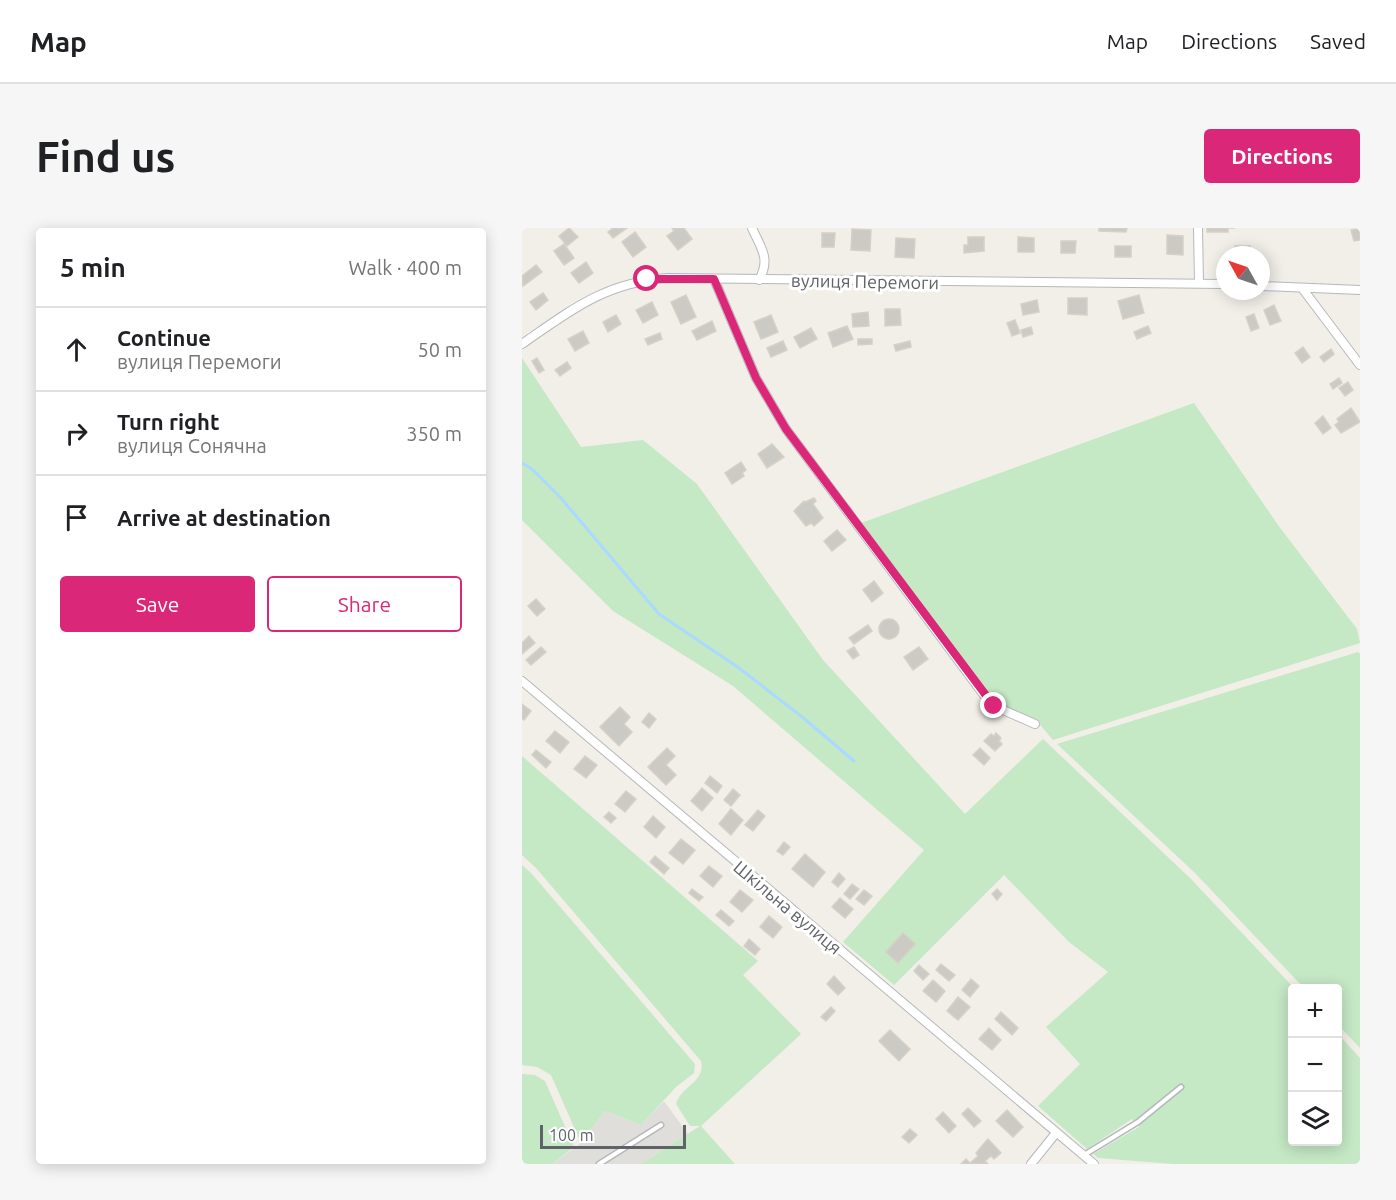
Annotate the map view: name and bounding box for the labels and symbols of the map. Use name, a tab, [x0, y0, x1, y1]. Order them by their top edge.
north arrow	[1216, 246, 1270, 300]
route start	[633, 265, 659, 291]
street label: вулиця Перемоги	[791, 270, 939, 292]
route end	[980, 692, 1006, 718]
street label: Шкільна вулиця	[730, 856, 846, 958]
scale bar	[540, 1122, 686, 1150]

